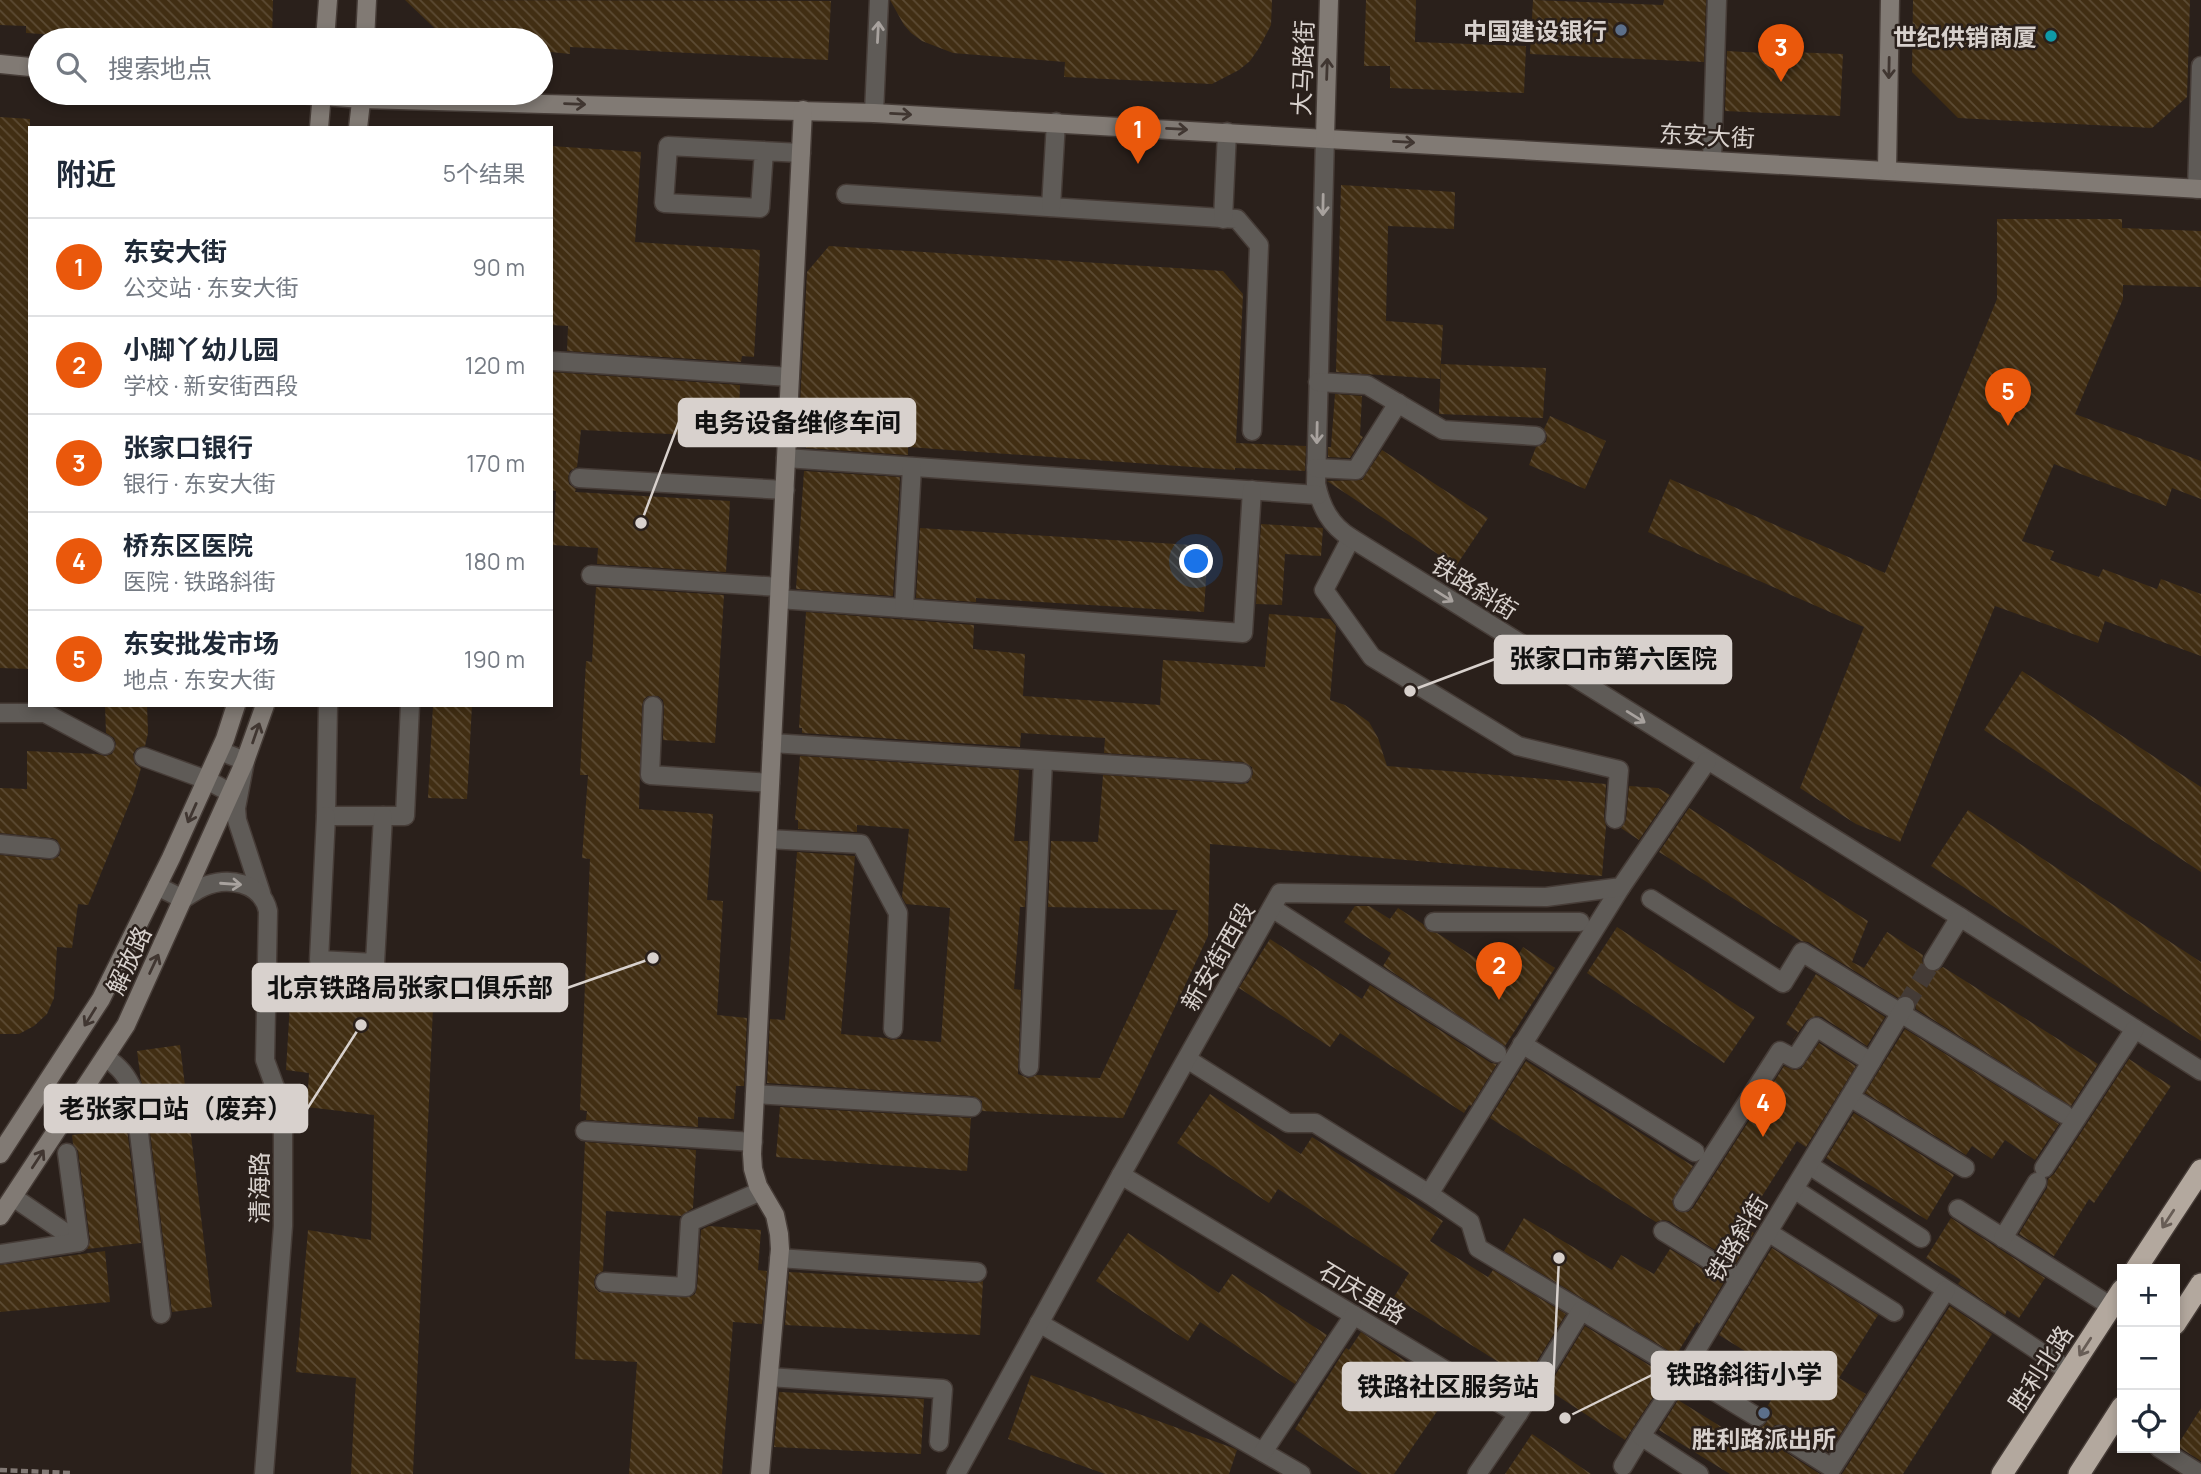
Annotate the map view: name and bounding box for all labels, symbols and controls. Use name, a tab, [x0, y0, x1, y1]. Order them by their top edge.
place label: 中国建设银行	[1463, 14, 1607, 47]
street label: 大马路街	[1284, 19, 1320, 117]
place label: 世纪供销商厦	[1893, 20, 2037, 53]
one-way arrow	[871, 21, 884, 44]
marker: 中国建设银行	[1613, 22, 1629, 38]
pin: 3	[1758, 24, 1804, 82]
search box	[28, 28, 553, 105]
marker: 世纪供销商厦	[2043, 28, 2059, 44]
icon: search	[52, 48, 90, 86]
text: 搜索地点	[108, 50, 212, 86]
one-way arrow	[1882, 56, 1896, 79]
one-way arrow	[1320, 57, 1334, 80]
one-way arrow	[564, 98, 587, 111]
pin: 1	[1115, 106, 1161, 164]
one-way arrow	[889, 108, 911, 121]
street label: 东安大街	[1658, 116, 1756, 154]
one-way arrow	[1165, 123, 1188, 136]
one-way arrow	[1392, 135, 1415, 148]
text: 附近	[56, 153, 116, 194]
text: 5个结果	[443, 157, 525, 189]
one-way arrow	[1316, 193, 1330, 216]
text: 东安大街	[123, 233, 227, 269]
text: 1	[74, 251, 84, 283]
text: 90 m	[473, 251, 525, 283]
text: 公交站 · 东安大街	[123, 271, 298, 303]
text: 小脚丫幼儿园	[123, 331, 279, 367]
text: 2	[72, 349, 86, 381]
text: 120 m	[465, 349, 525, 381]
pin: 5	[1985, 368, 2031, 426]
text: 学校 · 新安街西段	[123, 369, 298, 401]
callout: 电务设备维修车间	[679, 399, 915, 446]
text: 电务设备维修车间	[693, 404, 901, 440]
one-way arrow	[1310, 421, 1324, 444]
text: 张家口银行	[123, 429, 253, 465]
text: 3	[72, 447, 86, 479]
text: 170 m	[466, 447, 525, 479]
text: 银行 · 东安大街	[123, 467, 275, 499]
text: 桥东区医院	[123, 527, 253, 563]
your location	[1179, 544, 1213, 578]
text: 4	[72, 545, 86, 577]
text: 180 m	[465, 545, 525, 577]
street label: 铁路斜街	[1426, 548, 1524, 626]
text: 医院 · 铁路斜街	[123, 565, 275, 597]
one-way arrow	[1433, 589, 1453, 603]
text: 东安批发市场	[123, 625, 279, 661]
callout: 张家口市第六医院	[1495, 636, 1731, 683]
text: 张家口市第六医院	[1509, 640, 1717, 676]
text: 5	[72, 643, 86, 675]
text: 190 m	[464, 643, 525, 675]
text: 地点 · 东安大街	[123, 663, 275, 695]
one-way arrow	[1626, 710, 1646, 724]
one-way arrow	[251, 723, 263, 745]
one-way arrow	[185, 802, 198, 824]
one-way arrow	[219, 878, 242, 891]
street label: 新安街西段	[1173, 896, 1261, 1016]
street label: 解放路	[98, 920, 158, 1000]
pin: 2	[1476, 942, 1522, 1000]
one-way arrow	[148, 953, 161, 975]
callout: 北京铁路局张家口俱乐部	[253, 964, 567, 1011]
text: 北京铁路局张家口俱乐部	[267, 969, 553, 1005]
one-way arrow	[82, 1006, 96, 1026]
pin: 4	[1740, 1079, 1786, 1137]
callout: 老张家口站（废弃）	[45, 1085, 307, 1132]
text: 老张家口站（废弃）	[59, 1090, 293, 1126]
one-way arrow	[31, 1150, 45, 1169]
street label: 清海路	[242, 1152, 275, 1224]
street label: 铁路斜街	[1697, 1188, 1775, 1288]
one-way arrow	[2161, 1209, 2175, 1229]
street label: 石庆里路	[1313, 1253, 1413, 1331]
map controls	[2117, 1264, 2180, 1453]
button: +	[2117, 1264, 2180, 1327]
street label: 胜利北路	[2000, 1319, 2080, 1417]
button: −	[2117, 1327, 2180, 1390]
one-way arrow	[2078, 1337, 2092, 1357]
callout: 铁路斜街小学	[1652, 1352, 1836, 1399]
text: 铁路斜街小学	[1666, 1356, 1822, 1392]
callout: 铁路社区服务站	[1343, 1363, 1553, 1410]
text: 铁路社区服务站	[1357, 1368, 1539, 1404]
button: locate	[2117, 1390, 2180, 1453]
marker: 胜利路派出所	[1756, 1405, 1772, 1421]
place label: 胜利路派出所	[1692, 1422, 1836, 1455]

